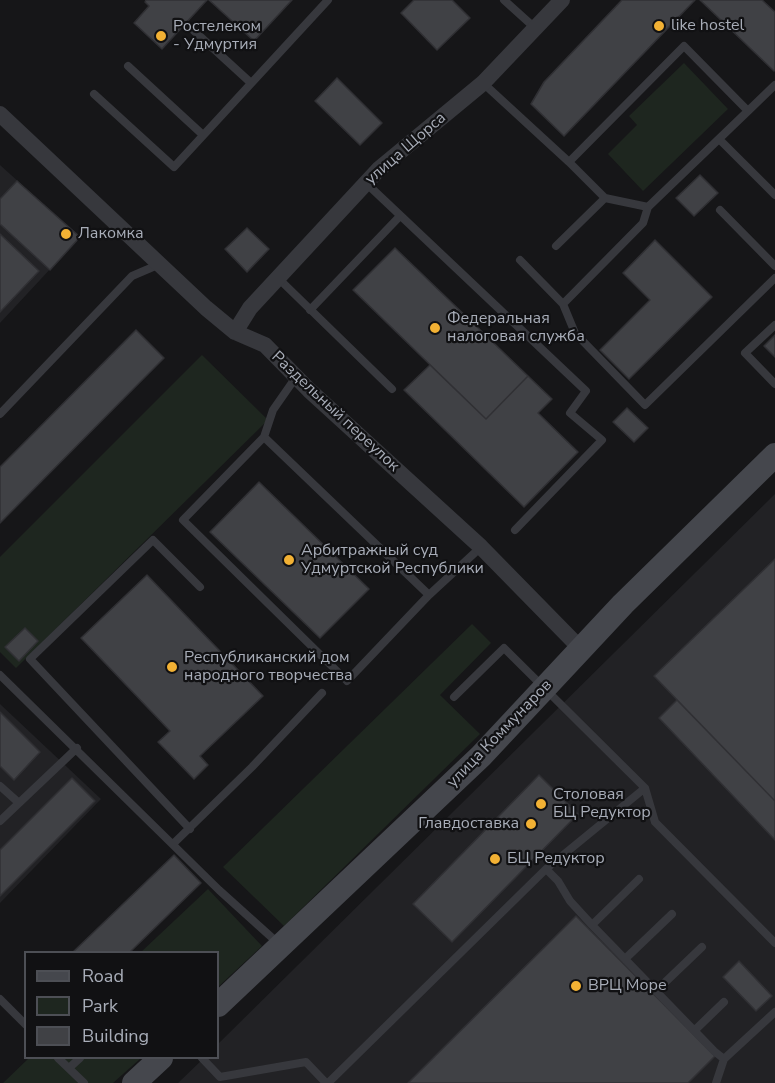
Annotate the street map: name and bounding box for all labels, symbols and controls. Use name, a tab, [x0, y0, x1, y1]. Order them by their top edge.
place label: like hostel	[671, 16, 744, 36]
place label: Ростелеком - Удмуртия	[173, 17, 261, 55]
marker: like hostel	[652, 19, 666, 33]
marker: Ростелеком - Удмуртия	[154, 29, 168, 43]
street label: улица Щорса	[362, 109, 450, 189]
place label: Лакомка	[78, 224, 144, 244]
marker: Лакомка	[59, 227, 73, 241]
place label: Федеральная налоговая служба	[447, 309, 585, 347]
marker: Федеральная налоговая служба	[428, 321, 442, 335]
street label: Раздельный переулок	[267, 348, 403, 476]
place label: Арбитражный суд Удмуртской Республики	[301, 541, 484, 579]
marker: Арбитражный суд Удмуртской Республики	[282, 553, 296, 567]
place label: Республиканский дом народного творчества	[184, 648, 353, 686]
marker: Республиканский дом народного творчества	[165, 660, 179, 674]
street label: улица Коммунаров	[444, 676, 556, 792]
place label: Столовая БЦ Редуктор	[553, 785, 651, 823]
marker: Столовая БЦ Редуктор	[534, 797, 548, 811]
place label: Главдоставка	[418, 814, 519, 834]
marker: Главдоставка	[524, 817, 538, 831]
place label: БЦ Редуктор	[507, 849, 605, 869]
marker: БЦ Редуктор	[488, 852, 502, 866]
legend	[24, 951, 219, 1059]
text: Road	[82, 964, 124, 988]
place label: ВРЦ Море	[588, 976, 667, 996]
marker: ВРЦ Море	[569, 979, 583, 993]
text: Park	[82, 994, 118, 1018]
text: Building	[82, 1024, 149, 1048]

